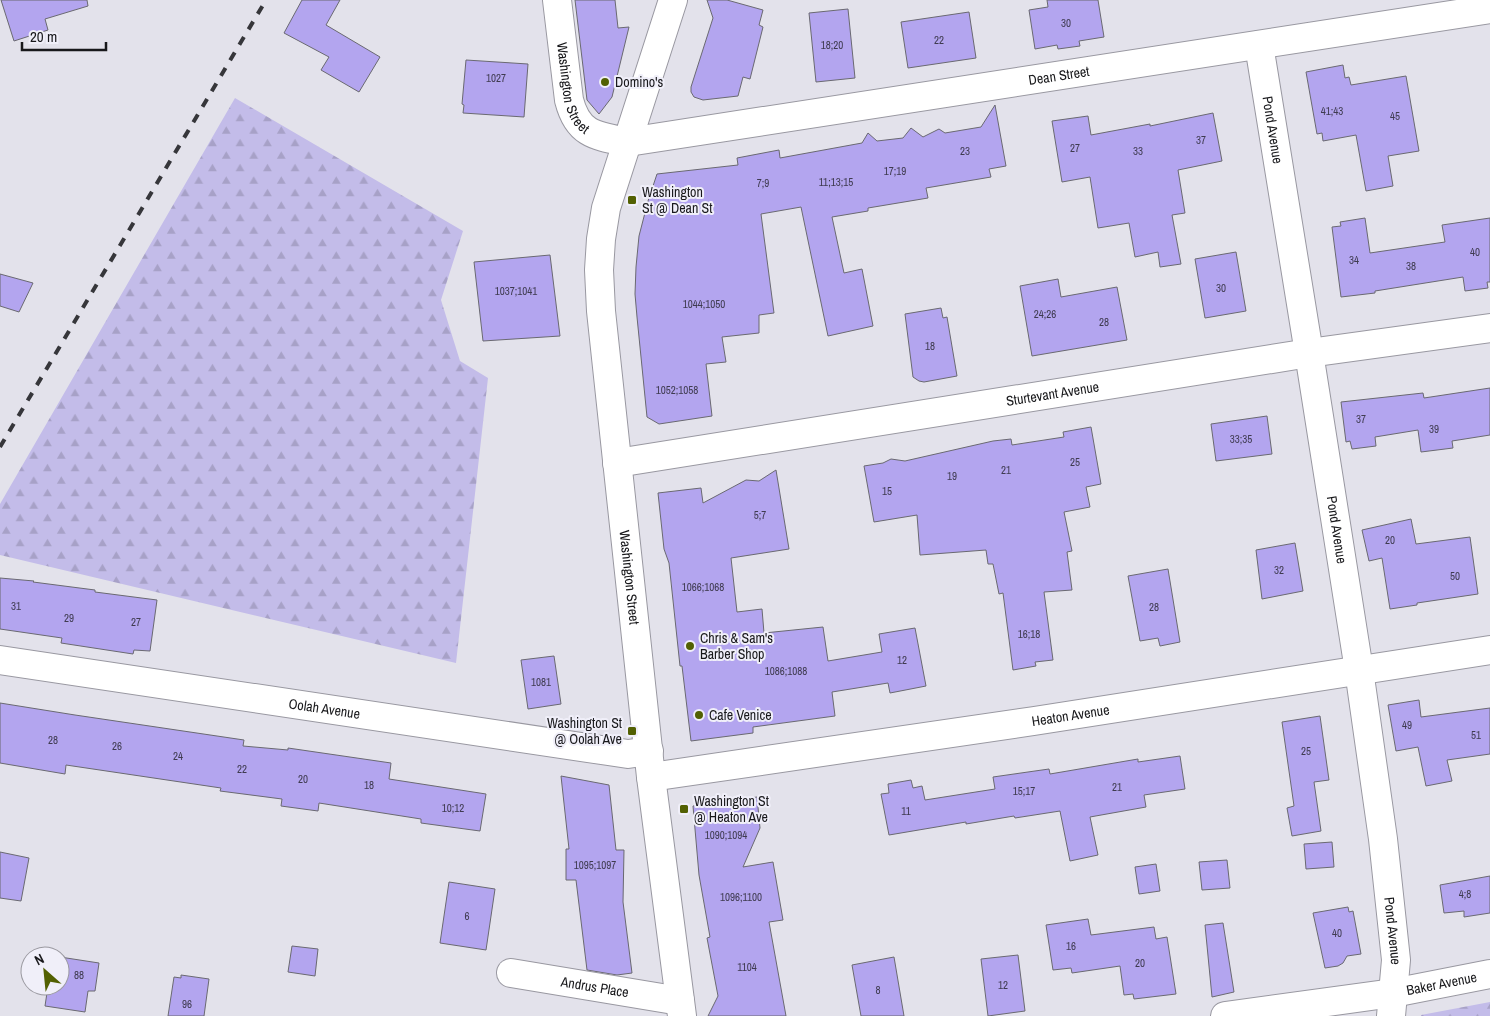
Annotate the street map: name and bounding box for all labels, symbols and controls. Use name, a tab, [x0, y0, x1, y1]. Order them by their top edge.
house number: 30	[1061, 16, 1071, 30]
scale bar	[22, 20, 106, 52]
text: 20 m	[30, 26, 57, 47]
house number: 22	[934, 33, 944, 47]
house number: 18;20	[821, 38, 843, 52]
street label: Washington Street	[553, 41, 593, 138]
street label: Dean Street	[1027, 62, 1091, 89]
house number: 1027	[486, 71, 506, 85]
place label: Domino's	[615, 73, 663, 91]
marker: Domino's	[599, 76, 611, 88]
street label: Pond Avenue	[1258, 95, 1287, 165]
house number: 41;43	[1321, 104, 1343, 118]
house number: 45	[1390, 109, 1400, 123]
house number: 37	[1196, 133, 1206, 147]
house number: 27	[1070, 141, 1080, 155]
house number: 23	[960, 144, 970, 158]
house number: 33	[1133, 144, 1143, 158]
house number: 17;19	[884, 164, 906, 178]
house number: 11;13;15	[819, 175, 853, 189]
house number: 7;9	[757, 176, 769, 190]
place label: Washington St @ Dean St	[642, 183, 712, 217]
marker: Washington St @ Dean St	[626, 194, 638, 206]
house number: 40	[1470, 245, 1480, 259]
house number: 34	[1349, 253, 1359, 267]
house number: 38	[1406, 259, 1416, 273]
house number: 30	[1216, 281, 1226, 295]
house number: 1037;1041	[495, 284, 537, 298]
house number: 1044;1050	[683, 297, 725, 311]
house number: 24;26	[1034, 307, 1056, 321]
house number: 28	[1099, 315, 1109, 329]
house number: 18	[925, 339, 935, 353]
street label: Sturtevant Avenue	[1005, 378, 1100, 410]
house number: 1052;1058	[656, 383, 698, 397]
house number: 37	[1356, 412, 1366, 426]
house number: 39	[1429, 422, 1439, 436]
house number: 33;35	[1230, 432, 1252, 446]
house number: 25	[1070, 455, 1080, 469]
house number: 21	[1001, 463, 1011, 477]
house number: 19	[947, 469, 957, 483]
house number: 15	[882, 484, 892, 498]
street label: Pond Avenue	[1323, 495, 1351, 565]
house number: 5;7	[754, 508, 766, 522]
street label: Washington Street	[616, 529, 644, 626]
house number: 20	[1385, 533, 1395, 547]
house number: 32	[1274, 563, 1284, 577]
house number: 50	[1450, 569, 1460, 583]
house number: 1066;1068	[682, 580, 724, 594]
house number: 31	[11, 599, 21, 613]
house number: 28	[1149, 600, 1159, 614]
house number: 29	[64, 611, 74, 625]
house number: 27	[131, 615, 141, 629]
house number: 16;18	[1018, 627, 1040, 641]
place label: Chris & Sam's Barber Shop	[700, 629, 773, 663]
marker: Chris & Sam's Barber Shop	[684, 640, 696, 652]
house number: 12	[897, 653, 907, 667]
house number: 1086;1088	[765, 664, 807, 678]
house number: 1081	[531, 675, 551, 689]
street label: Oolah Avenue	[287, 694, 361, 723]
street label: Heaton Avenue	[1030, 700, 1111, 730]
place label: Cafe Venice	[709, 706, 772, 724]
marker: Cafe Venice	[693, 709, 705, 721]
place label: Washington St @ Oolah Ave	[547, 714, 622, 748]
house number: 49	[1402, 718, 1412, 732]
marker: Washington St @ Oolah Ave	[626, 725, 638, 737]
house number: 51	[1471, 728, 1481, 742]
house number: 28	[48, 733, 58, 747]
house number: 26	[112, 739, 122, 753]
house number: 25	[1301, 744, 1311, 758]
house number: 24	[173, 749, 183, 763]
house number: 22	[237, 762, 247, 776]
house number: 20	[298, 772, 308, 786]
house number: 18	[364, 778, 374, 792]
house number: 21	[1112, 780, 1122, 794]
house number: 15;17	[1013, 784, 1035, 798]
place label: Washington St @ Heaton Ave	[694, 792, 769, 826]
house number: 10;12	[442, 801, 464, 815]
marker: Washington St @ Heaton Ave	[678, 803, 690, 815]
house number: 11	[901, 804, 911, 818]
house number: 1090;1094	[705, 828, 747, 842]
house number: 1095;1097	[574, 858, 616, 872]
house number: 4;8	[1459, 887, 1471, 901]
house number: 1096;1100	[720, 890, 762, 904]
street label: Pond Avenue	[1380, 896, 1405, 966]
house number: 6	[464, 909, 470, 923]
house number: 40	[1332, 926, 1342, 940]
house number: 16	[1066, 939, 1076, 953]
north arrow	[20, 946, 70, 996]
text: N	[31, 950, 47, 969]
house number: 20	[1135, 956, 1145, 970]
house number: 1104	[737, 960, 757, 974]
house number: 88	[74, 968, 84, 982]
street label: Baker Avenue	[1405, 968, 1478, 999]
street label: Andrus Place	[559, 972, 630, 1001]
house number: 12	[998, 978, 1008, 992]
house number: 8	[875, 983, 881, 997]
house number: 96	[182, 997, 192, 1011]

